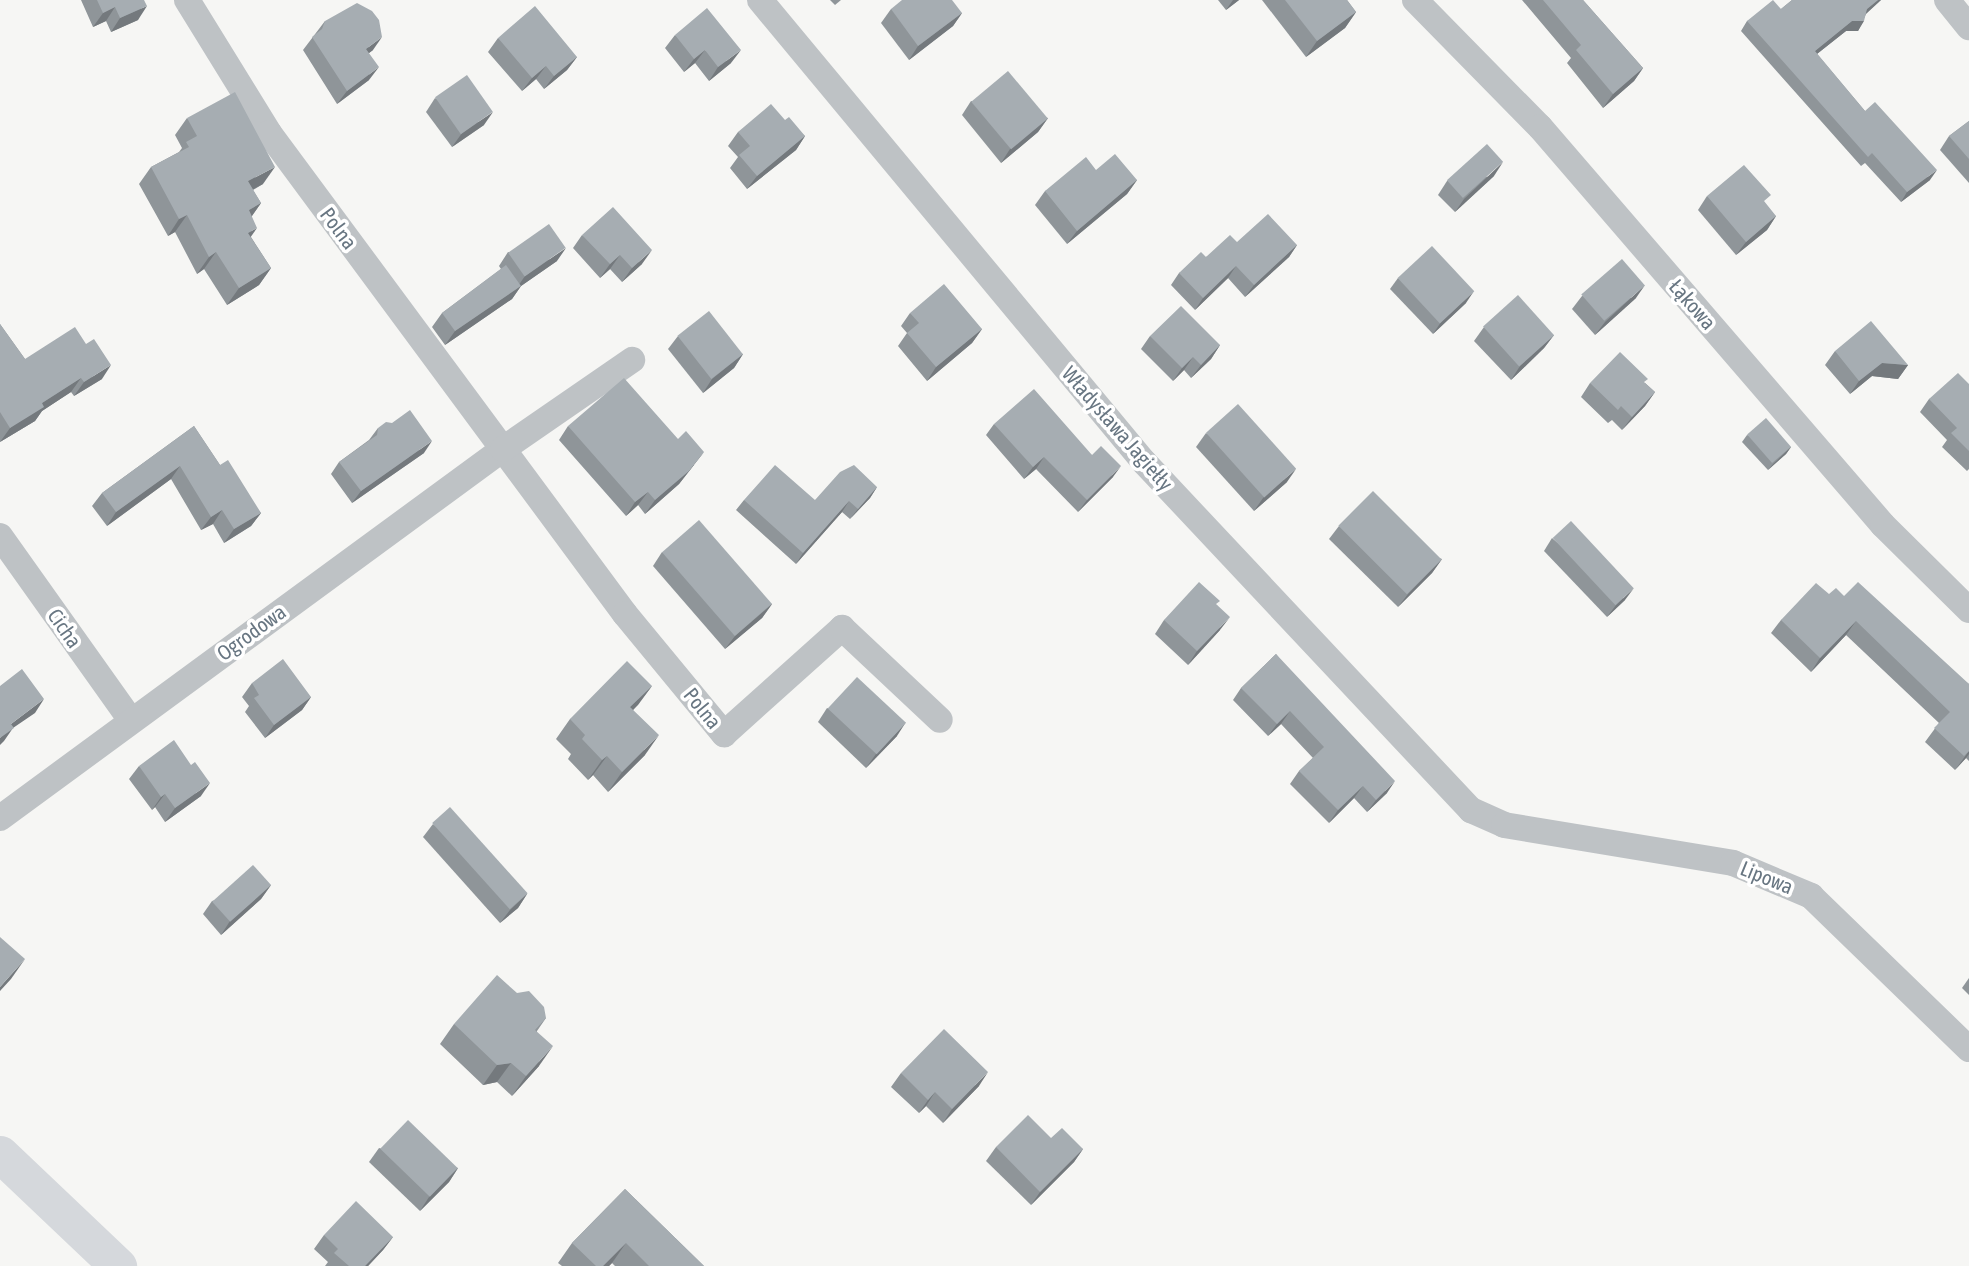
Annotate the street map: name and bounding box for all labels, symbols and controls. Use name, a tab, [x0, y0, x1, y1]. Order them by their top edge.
street label: Polna	[315, 202, 363, 254]
street label: Łąkowa	[1664, 274, 1722, 334]
street label: Władysława Jagiełły	[1057, 361, 1179, 495]
street label: Ogrodowa	[212, 599, 290, 665]
street label: Cicha	[43, 604, 87, 652]
street label: Polna	[679, 682, 727, 734]
street label: Lipowa	[1737, 855, 1797, 899]

